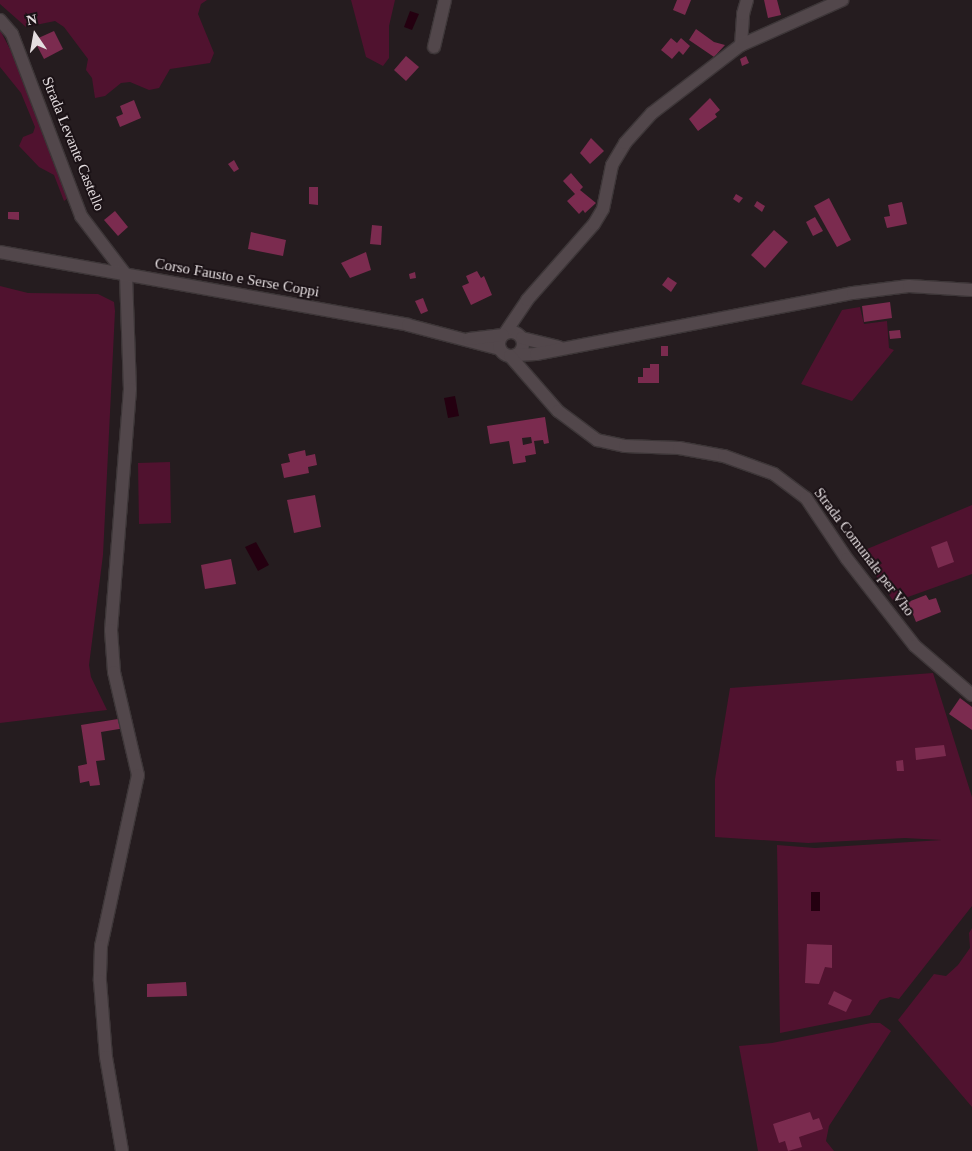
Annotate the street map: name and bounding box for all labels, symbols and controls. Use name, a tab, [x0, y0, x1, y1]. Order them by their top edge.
north arrow	[10, 10, 60, 60]
text: N	[25, 11, 38, 28]
street label: Strada Levante Castello	[38, 74, 108, 214]
street label: Corso Fausto e Serse Coppi	[153, 255, 321, 301]
street label: Strada Comunale per Vho	[810, 484, 918, 620]

